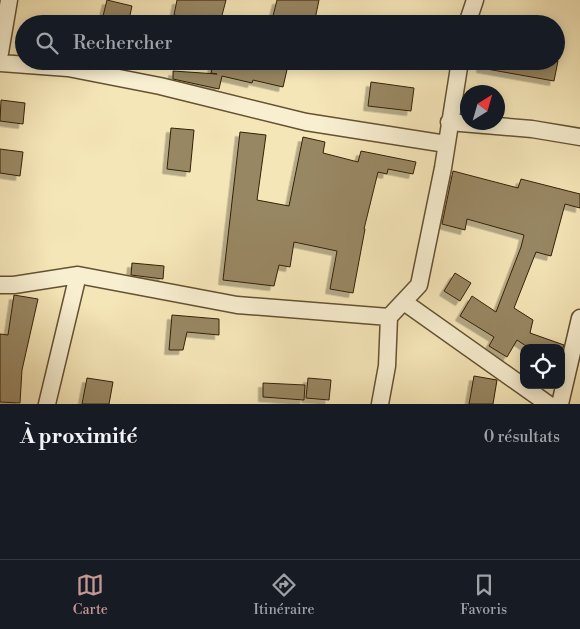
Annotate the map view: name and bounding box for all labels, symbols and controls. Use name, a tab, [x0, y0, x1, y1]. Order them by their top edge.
search box	[15, 15, 565, 70]
icon: search	[33, 29, 61, 57]
text: Rechercher	[73, 31, 172, 55]
north arrow	[460, 85, 505, 130]
map controls	[520, 344, 565, 389]
button: locate	[520, 344, 565, 389]
text: À proximité	[20, 424, 137, 450]
text: 0 résultats	[484, 427, 560, 447]
tab: Carte	[73, 571, 108, 619]
tab: Itinéraire	[254, 571, 315, 619]
tab: Favoris	[460, 571, 507, 619]

